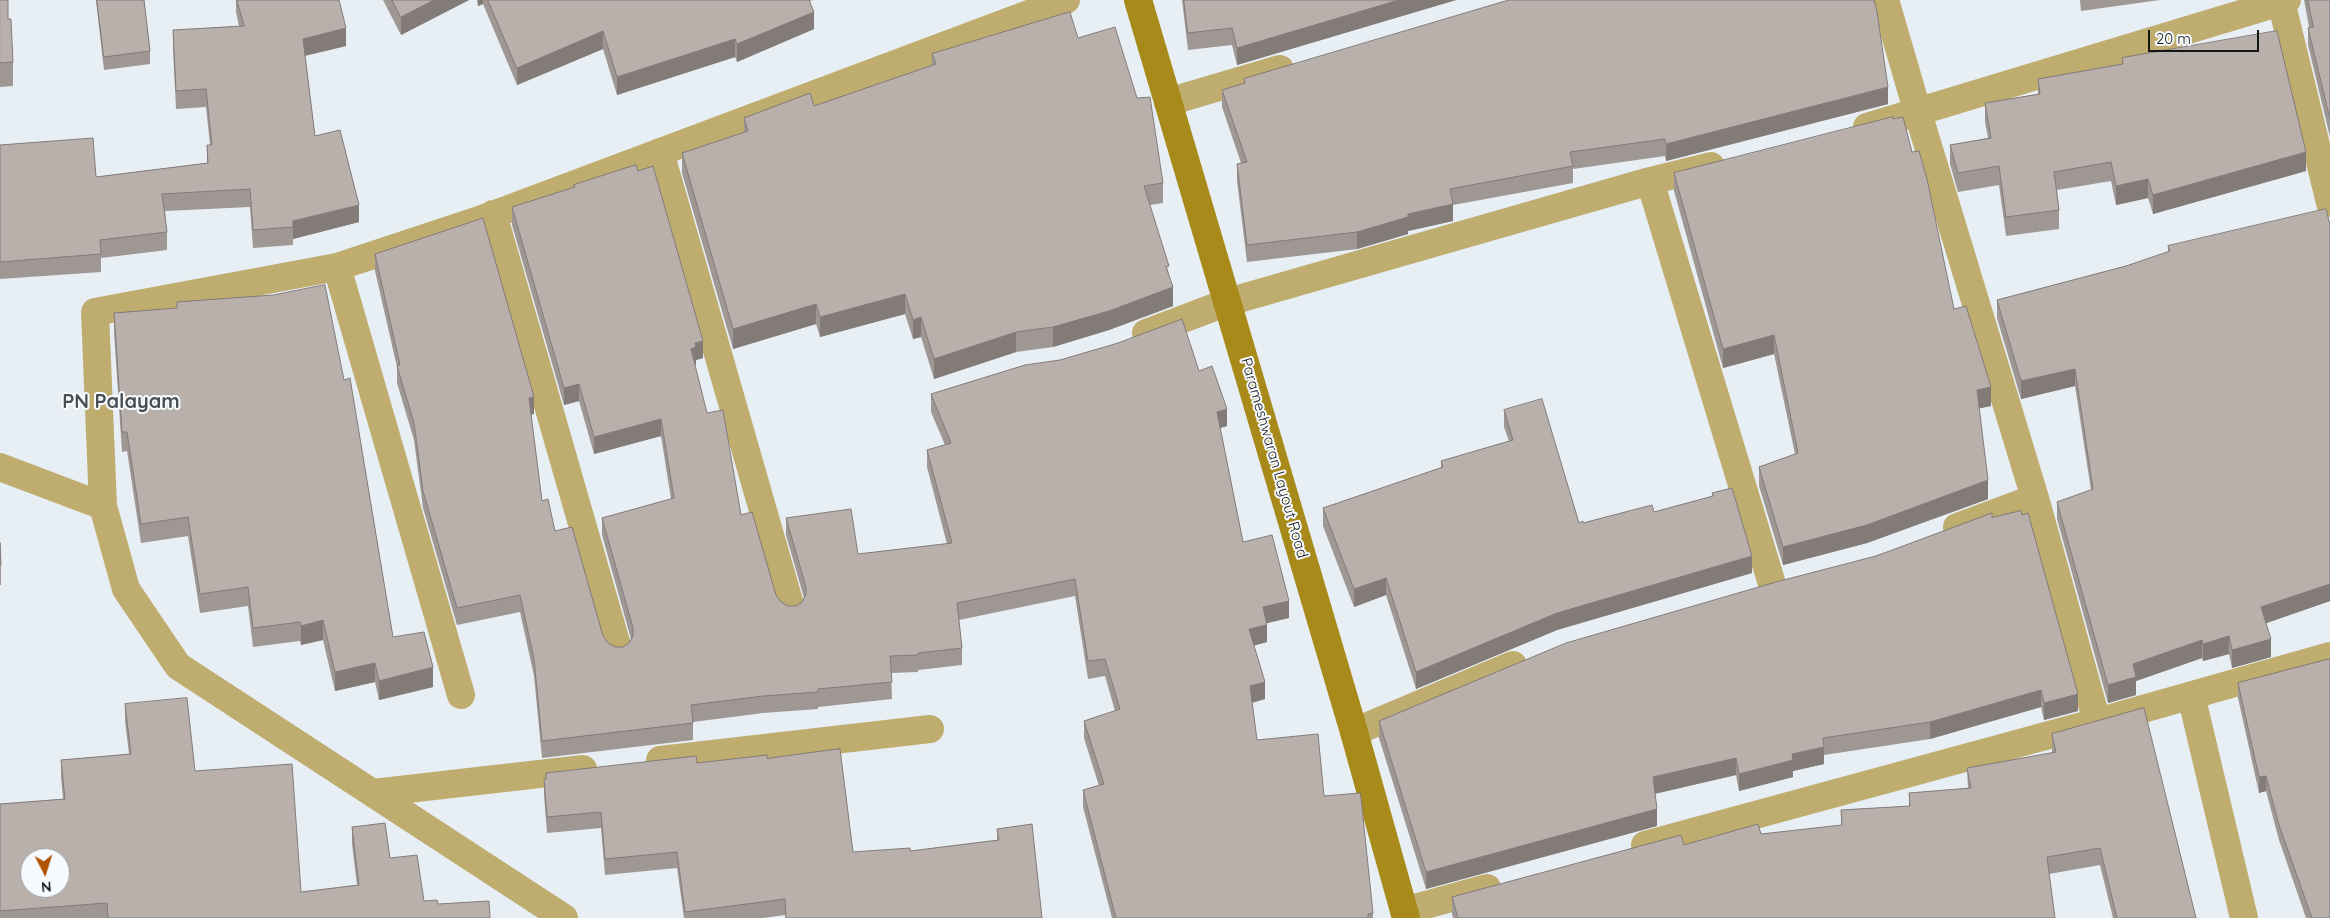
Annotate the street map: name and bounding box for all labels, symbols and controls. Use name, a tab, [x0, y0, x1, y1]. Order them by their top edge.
scale bar	[2150, 20, 2261, 52]
text: 20 m	[2156, 29, 2191, 48]
street label: Parameshwaran Layout Road	[1237, 356, 1311, 560]
district label: PN Palayam	[62, 390, 180, 414]
north arrow	[20, 848, 70, 898]
text: N	[40, 878, 52, 896]

